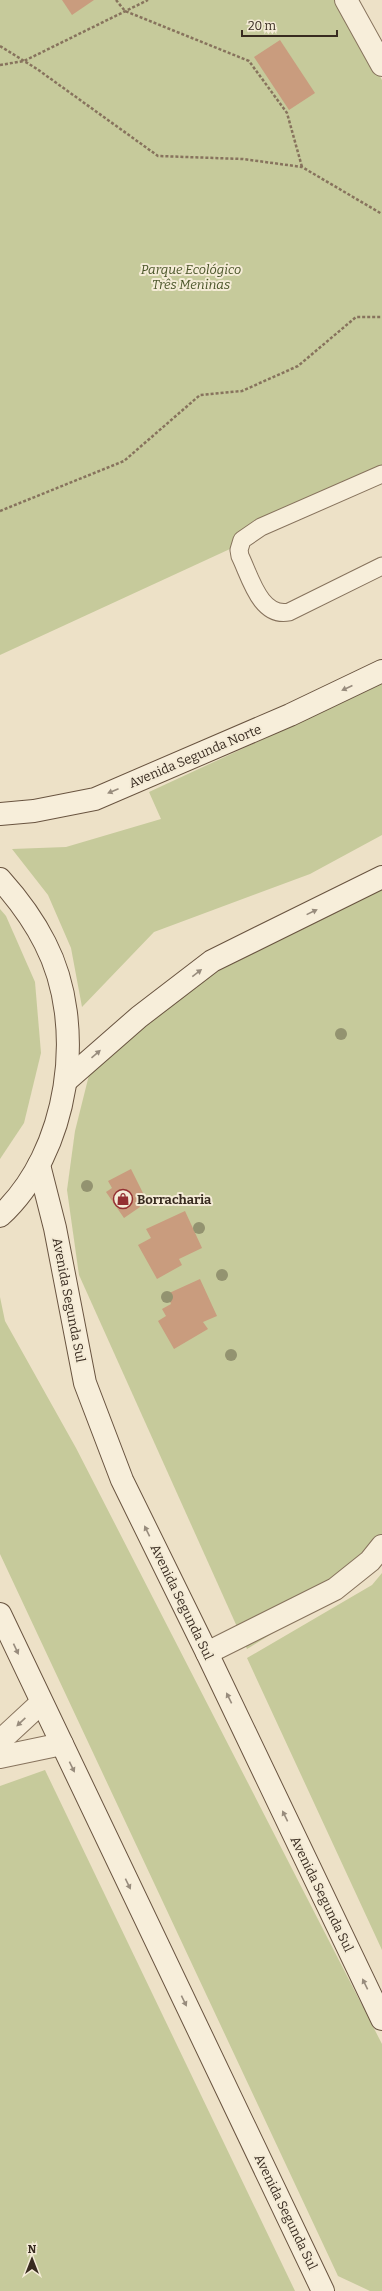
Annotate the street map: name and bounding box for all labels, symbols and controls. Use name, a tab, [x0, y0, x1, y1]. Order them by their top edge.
scale bar	[242, 12, 337, 38]
text: 20 m	[248, 19, 277, 33]
park label: Parque Ecológico Três Meninas	[141, 262, 241, 292]
one-way arrow	[341, 685, 352, 691]
street label: Avenida Segunda Norte	[127, 721, 263, 791]
one-way arrow	[106, 789, 118, 795]
one-way arrow	[306, 909, 317, 915]
one-way arrow	[192, 968, 203, 977]
one-way arrow	[91, 1050, 102, 1059]
shop icon: Borracharia	[112, 1188, 134, 1210]
place label: Borracharia	[137, 1192, 212, 1207]
street label: Avenida Segunda Sul	[50, 1236, 88, 1364]
one-way arrow	[144, 1526, 150, 1537]
street label: Avenida Segunda Sul	[148, 1542, 217, 1662]
one-way arrow	[13, 1644, 19, 1655]
one-way arrow	[226, 1693, 232, 1704]
one-way arrow	[16, 1717, 26, 1727]
one-way arrow	[69, 1761, 75, 1772]
one-way arrow	[282, 1810, 288, 1821]
street label: Avenida Segunda Sul	[288, 1834, 357, 1954]
one-way arrow	[125, 1878, 131, 1890]
one-way arrow	[362, 1978, 368, 1989]
one-way arrow	[181, 1995, 187, 2007]
street label: Avenida Segunda Sul	[252, 2152, 321, 2272]
north arrow	[12, 2239, 52, 2279]
text: N	[28, 2243, 37, 2256]

